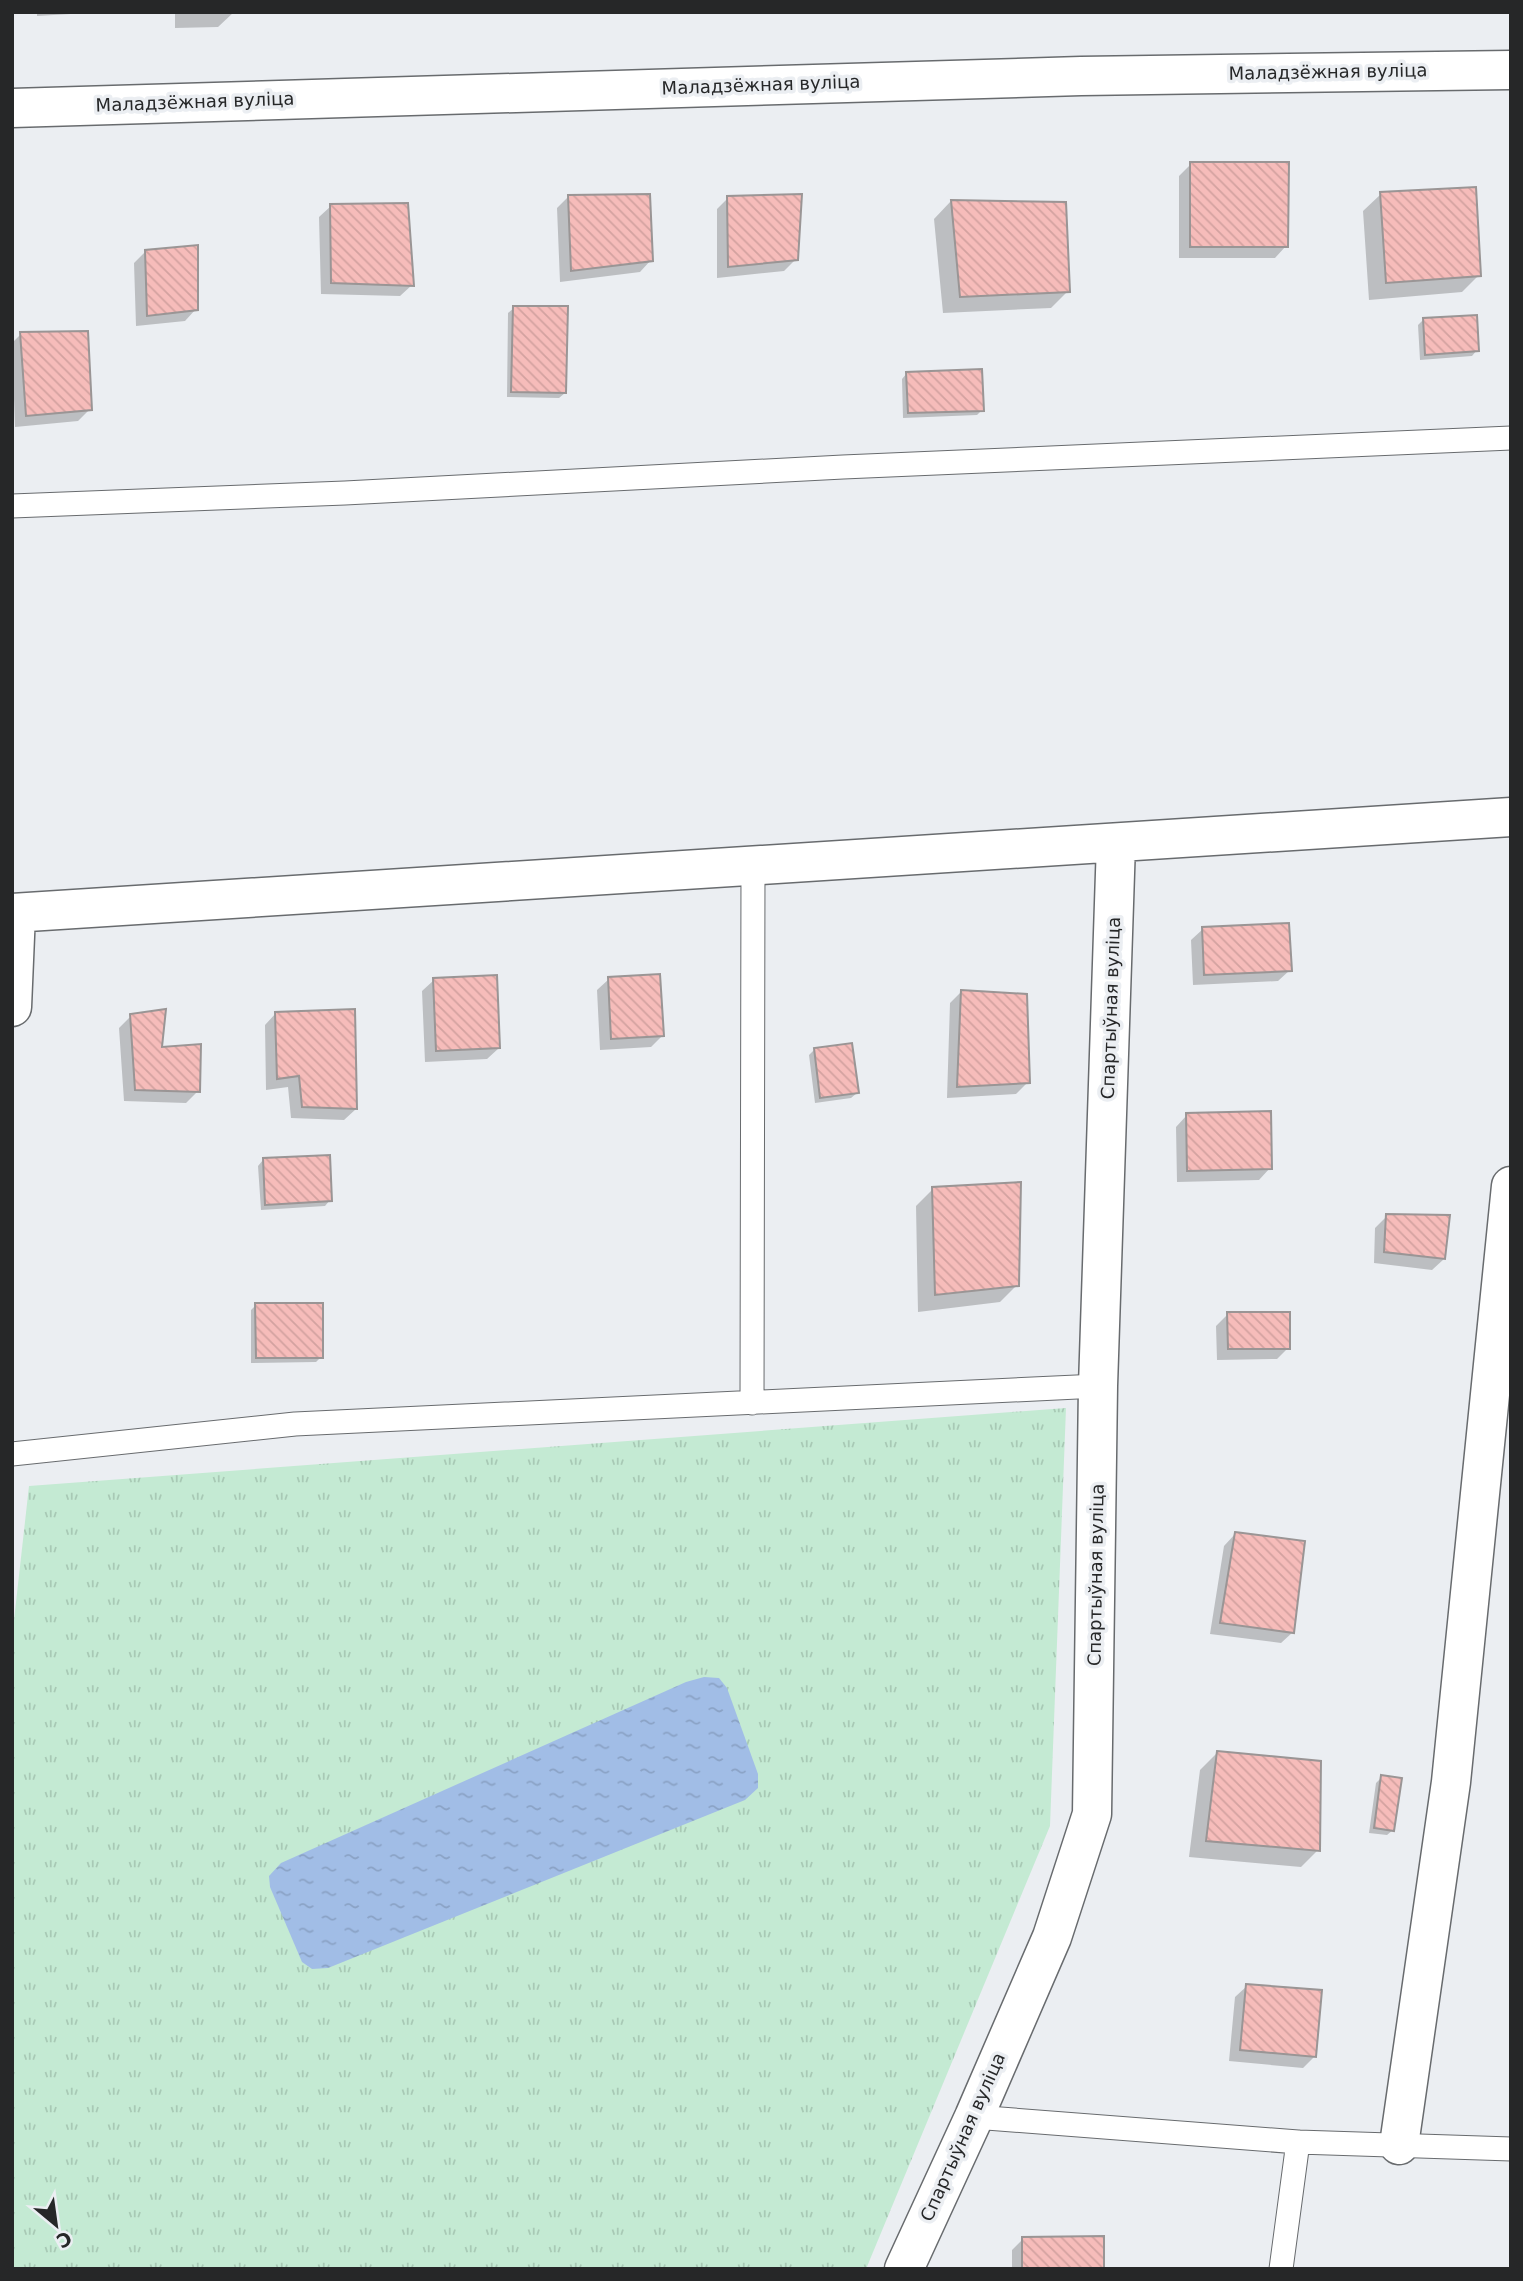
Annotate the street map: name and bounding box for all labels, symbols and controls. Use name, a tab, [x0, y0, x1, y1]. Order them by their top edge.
street label: Маладзёжная вуліца	[1228, 59, 1428, 84]
street label: Маладзёжная вуліца	[661, 71, 861, 98]
street label: Маладзёжная вуліца	[95, 88, 295, 115]
street label: Спартыўная вуліца	[1097, 916, 1124, 1100]
street label: Спартыўная вуліца	[1083, 1484, 1108, 1666]
street label: Спартыўная вуліца	[916, 2049, 1009, 2224]
north arrow	[21, 2190, 91, 2260]
text: С	[53, 2227, 76, 2253]

